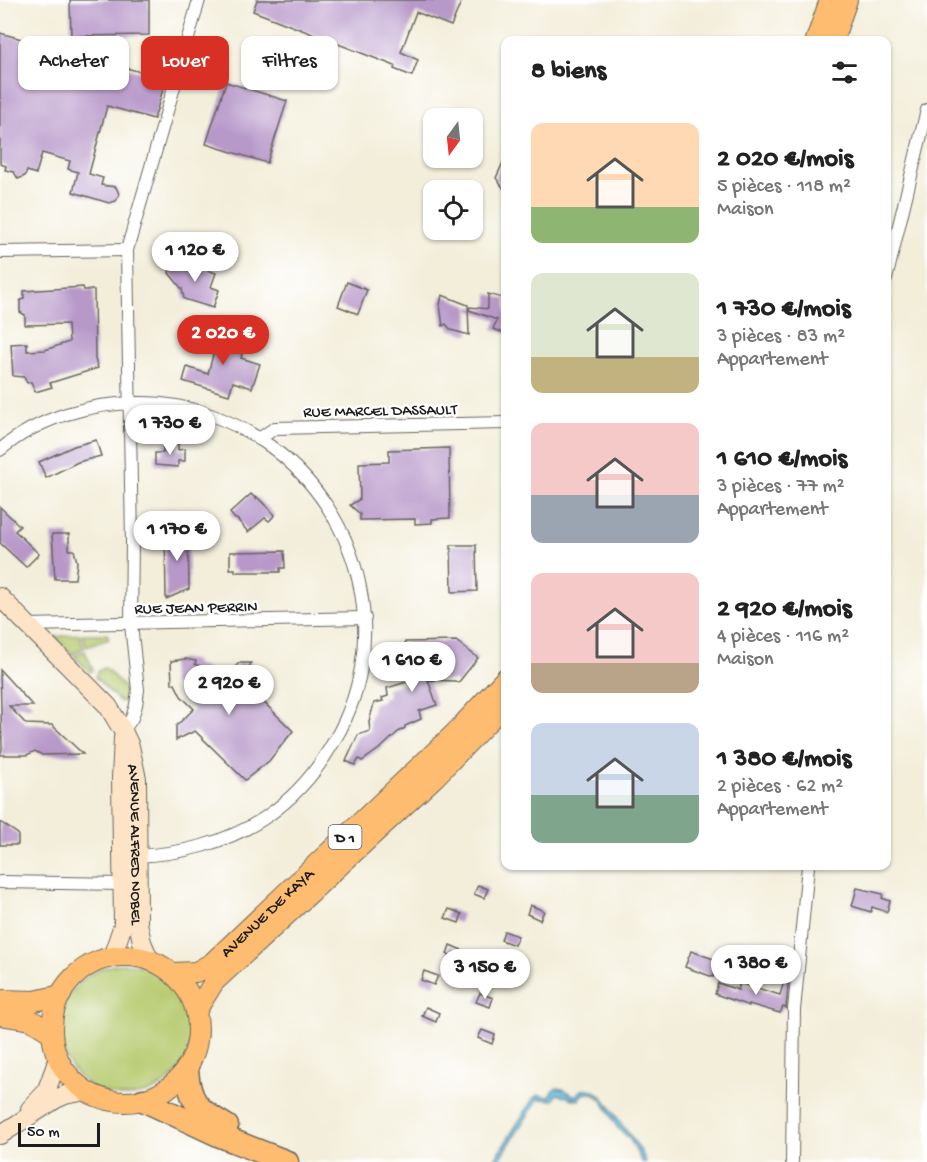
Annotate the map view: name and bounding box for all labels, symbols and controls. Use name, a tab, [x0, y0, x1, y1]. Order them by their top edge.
chip: Acheter	[18, 36, 129, 90]
chip: Louer	[141, 36, 229, 90]
chip: Filtres	[241, 36, 338, 90]
icon: filters	[828, 56, 861, 89]
text: 8 biens	[531, 57, 606, 88]
north arrow	[423, 108, 483, 168]
map controls	[423, 108, 483, 240]
text: 2 020 €/mois	[717, 145, 853, 176]
icon: home	[579, 147, 651, 219]
text: 5 pièces · 118 m²	[717, 176, 851, 199]
button: locate	[423, 180, 483, 240]
text: Maison	[717, 199, 774, 222]
pin: 1 120 €	[140, 232, 250, 283]
text: 1 120 €	[166, 240, 224, 263]
text: 1 730 €/mois	[717, 295, 850, 326]
icon: home	[579, 297, 651, 369]
pin: 2 020 €	[168, 315, 278, 366]
text: 2 020 €	[191, 323, 255, 346]
text: 3 pièces · 83 m²	[717, 326, 845, 349]
text: Appartement	[717, 349, 827, 372]
street label: RUE MARCEL DASSAULT	[303, 402, 458, 423]
pin: 1 730 €	[115, 405, 225, 456]
text: 1 730 €	[139, 413, 201, 436]
text: 1 610 €/mois	[717, 445, 847, 476]
icon: home	[579, 447, 651, 519]
text: 3 pièces · 77 m²	[717, 476, 845, 499]
text: Appartement	[717, 499, 827, 522]
pin: 1 170 €	[122, 511, 232, 562]
text: 1 170 €	[147, 519, 207, 542]
text: 2 920 €/mois	[717, 595, 851, 626]
icon: home	[579, 597, 651, 669]
street label: RUE JEAN PERRIN	[134, 599, 258, 620]
text: 4 pièces · 116 m²	[717, 626, 849, 649]
pin: 1 610 €	[357, 642, 467, 693]
text: Maison	[717, 649, 774, 672]
text: 1 610 €	[382, 650, 442, 673]
pin: 2 920 €	[174, 665, 284, 716]
text: 2 920 €	[198, 673, 260, 696]
text: 1 380 €/mois	[717, 745, 851, 776]
icon: home	[579, 747, 651, 819]
street label: AVENUE ALFRED NOBEL	[121, 762, 144, 926]
text: 2 pièces · 62 m²	[717, 776, 843, 799]
text: Appartement	[717, 799, 827, 822]
road number: D 1	[328, 825, 362, 849]
street label: AVENUE DE KAYA	[218, 865, 320, 963]
pin: 1 380 €	[701, 945, 811, 996]
pin: 3 150 €	[430, 949, 540, 1000]
text: 1 380 €	[725, 953, 787, 976]
text: 3 150 €	[454, 957, 516, 980]
scale bar	[18, 1120, 100, 1148]
text: 50 m	[27, 1124, 60, 1143]

